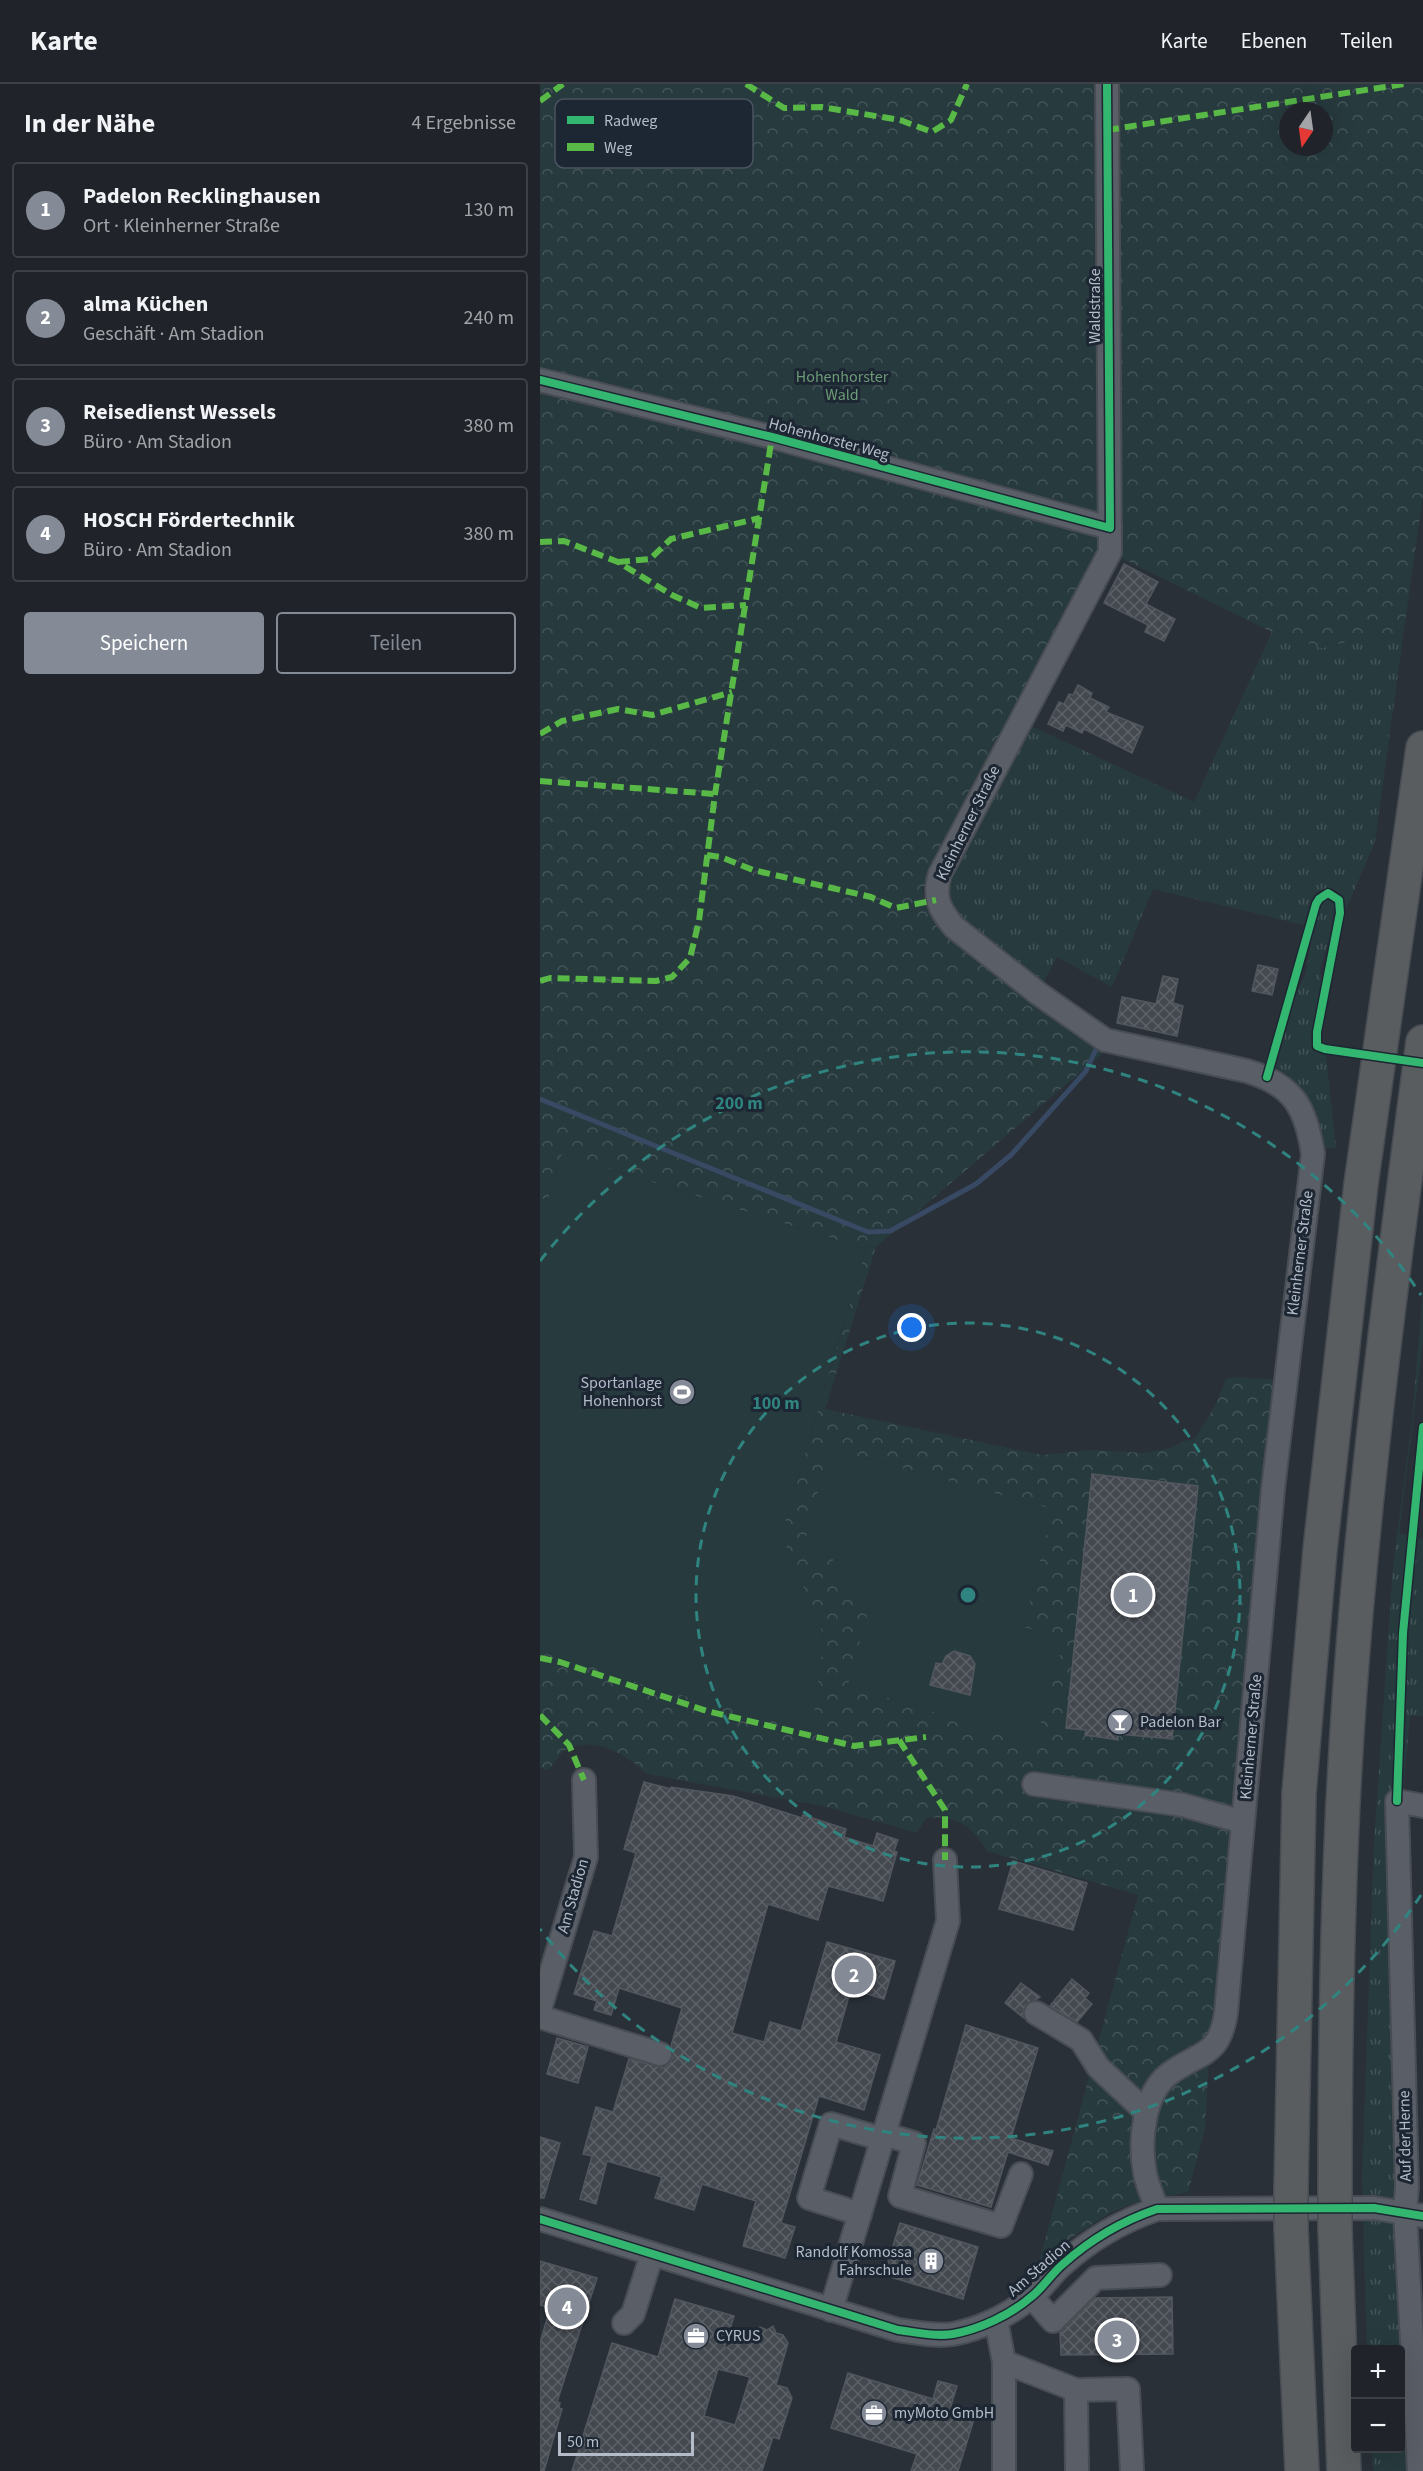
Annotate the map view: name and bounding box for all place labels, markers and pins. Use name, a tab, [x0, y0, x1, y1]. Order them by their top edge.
place label: Sportanlage Hohenhorst	[581, 1372, 663, 1412]
sports icon: Sportanlage Hohenhorst	[667, 1377, 697, 1407]
pin: 1	[1114, 1572, 1152, 1618]
centre of rings	[958, 1585, 978, 1605]
bar icon: Padelon Bar	[1105, 1707, 1135, 1737]
place label: Padelon Bar	[1140, 1711, 1221, 1733]
pin: 2	[834, 1952, 874, 1998]
place label: Randolf Komossa Fahrschule	[795, 2241, 912, 2281]
building icon: Randolf Komossa Fahrschule	[916, 2246, 946, 2276]
pin: 4	[548, 2284, 586, 2330]
pin: 3	[1098, 2318, 1136, 2362]
office icon: CYRUS	[681, 2321, 711, 2351]
place label: CYRUS	[716, 2325, 760, 2347]
office icon: myMoto GmbH	[859, 2398, 889, 2428]
place label: myMoto GmbH	[894, 2402, 994, 2424]

